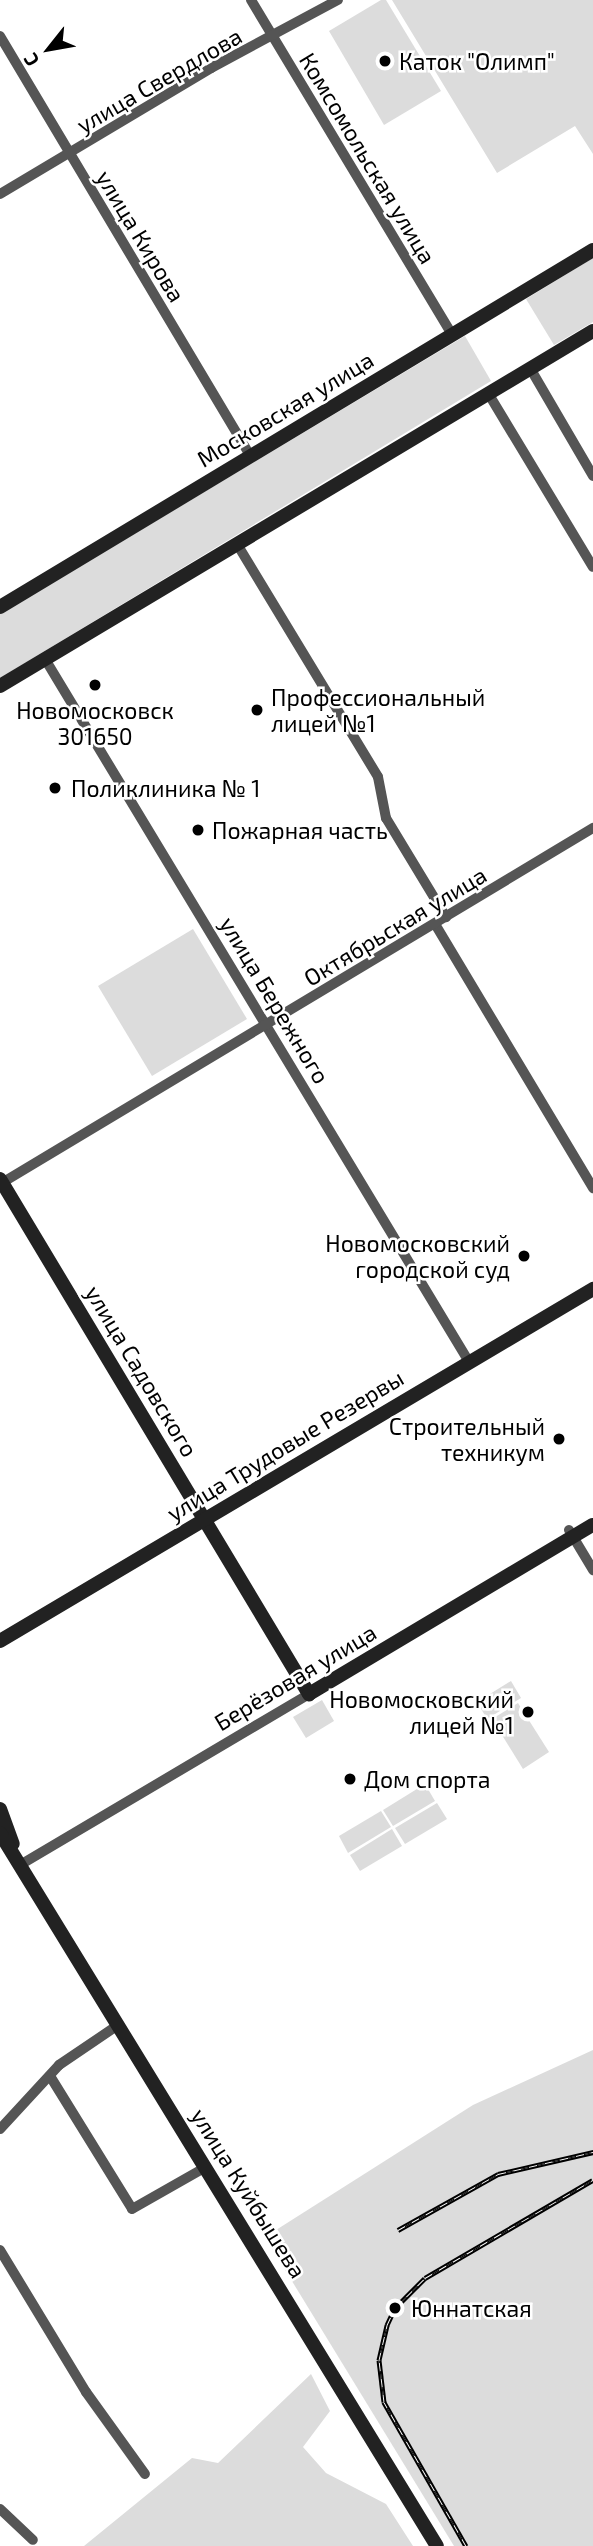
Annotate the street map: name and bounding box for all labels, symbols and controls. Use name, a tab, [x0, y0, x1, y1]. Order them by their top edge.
north arrow	[14, 14, 84, 84]
street label: улица Свердлова	[72, 22, 246, 138]
street label: Комсомольская улица	[294, 47, 442, 269]
place label: Каток "Олимп"	[399, 47, 555, 75]
text: С	[18, 49, 43, 71]
marker: Каток "Олимп"	[377, 53, 393, 69]
street label: улица Кирова	[91, 165, 191, 307]
street label: Московская улица	[192, 345, 378, 473]
marker: Новомосковск 301650	[87, 677, 103, 693]
place label: Профессиональный лицей №1	[271, 683, 485, 737]
place label: Новомосковск 301650	[16, 696, 174, 750]
marker: Профессиональный лицей №1	[249, 702, 265, 718]
place label: Поликлиника № 1	[71, 774, 260, 802]
marker: Поликлиника № 1	[45, 778, 65, 798]
place label: Пожарная часть	[212, 816, 388, 844]
marker: Пожарная часть	[190, 822, 206, 838]
street label: Октябрьская улица	[299, 861, 491, 991]
street label: улица Бережного	[214, 912, 336, 1088]
place label: Новомосковский городской суд	[325, 1229, 510, 1283]
marker: Новомосковский городской суд	[516, 1248, 532, 1264]
street label: улица Садовского	[80, 1280, 204, 1462]
street label: улица Трудовые Резервы	[162, 1363, 408, 1527]
place label: Строительный техникум	[389, 1412, 545, 1466]
marker: Строительный техникум	[551, 1431, 567, 1447]
street label: Берёзовая улица	[209, 1618, 381, 1736]
place label: Новомосковский лицей №1	[329, 1685, 514, 1739]
marker: Новомосковский лицей №1	[520, 1704, 536, 1720]
place label: Дом спорта	[364, 1765, 490, 1793]
marker: Дом спорта	[342, 1771, 358, 1787]
street label: улица Куйбышева	[186, 2103, 312, 2283]
place label: Юннатская	[411, 2294, 532, 2322]
marker: Юннатская	[385, 2298, 405, 2318]

